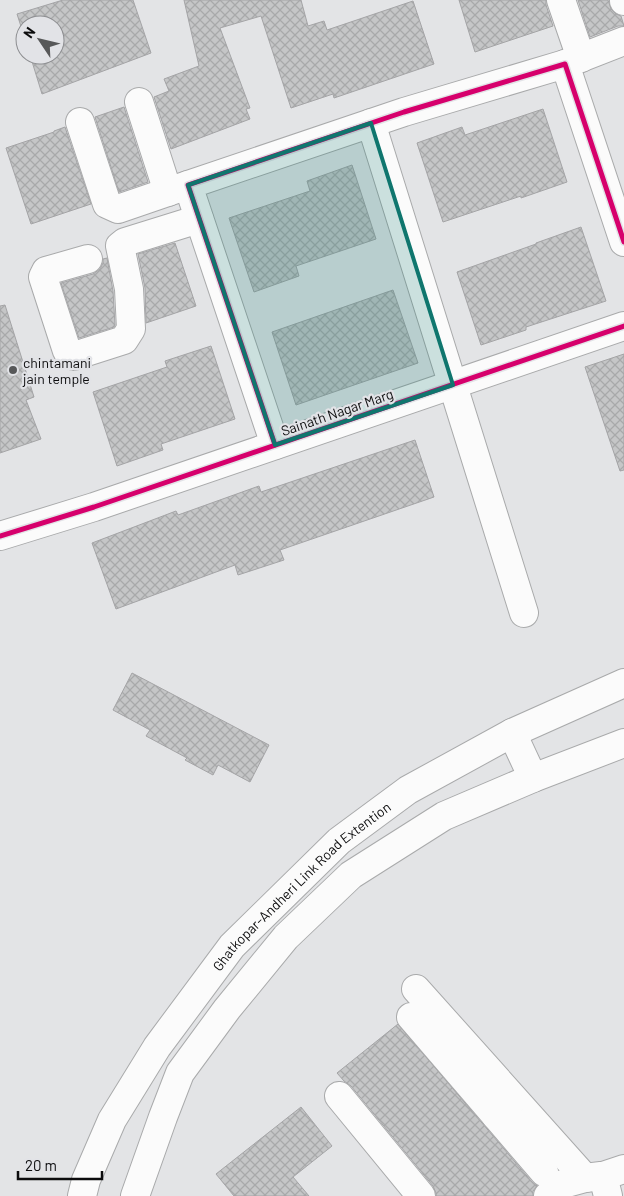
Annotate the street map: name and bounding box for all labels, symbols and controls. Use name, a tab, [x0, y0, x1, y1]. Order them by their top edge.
north arrow	[15, 15, 65, 65]
text: N	[19, 24, 39, 41]
place label: chintamani jain temple	[22, 354, 91, 387]
marker: chintamani jain temple	[7, 364, 19, 376]
street label: Sainath Nagar Marg	[279, 385, 395, 439]
street label: Ghatkopar-Andheri Link Road Extention	[208, 798, 394, 974]
scale bar	[18, 1148, 101, 1180]
text: 20 m	[25, 1156, 57, 1174]

